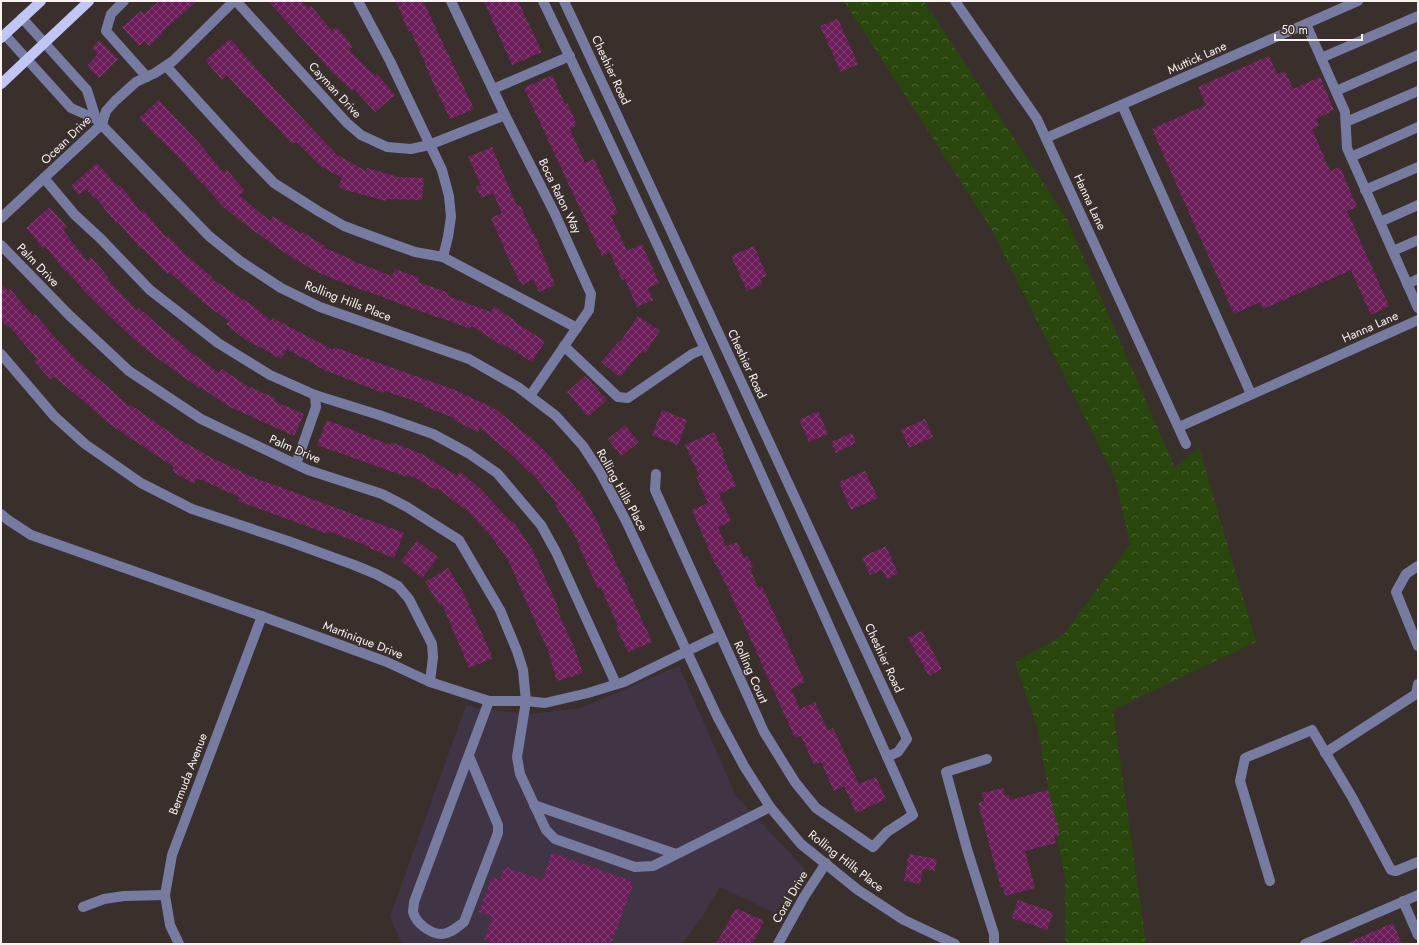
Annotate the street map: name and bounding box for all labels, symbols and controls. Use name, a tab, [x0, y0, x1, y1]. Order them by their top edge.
scale bar	[1275, 16, 1362, 42]
text: 50 m	[1281, 21, 1308, 39]
street label: Cheshier Road	[587, 32, 635, 108]
street label: Muttick Lane	[1164, 37, 1230, 79]
street label: Cayman Drive	[304, 58, 366, 122]
street label: Ocean Drive	[37, 111, 95, 169]
street label: Boca Raton Way	[534, 155, 586, 237]
street label: Hanna Lane	[1069, 171, 1111, 233]
street label: Palm Drive	[13, 239, 63, 291]
street label: Rolling Hills Place	[302, 276, 394, 326]
street label: Hanna Lane	[1339, 307, 1401, 347]
street label: Cheshier Road	[723, 326, 771, 402]
street label: Palm Drive	[266, 430, 324, 468]
street label: Rolling Hills Place	[592, 446, 652, 534]
street label: Martinique Drive	[320, 616, 406, 664]
street label: Cheshier Road	[860, 620, 908, 696]
street label: Rolling Court	[729, 638, 773, 706]
street label: Bermuda Avenue	[164, 731, 212, 817]
street label: Rolling Hills Place	[804, 826, 888, 896]
street label: Coral Drive	[768, 868, 812, 926]

